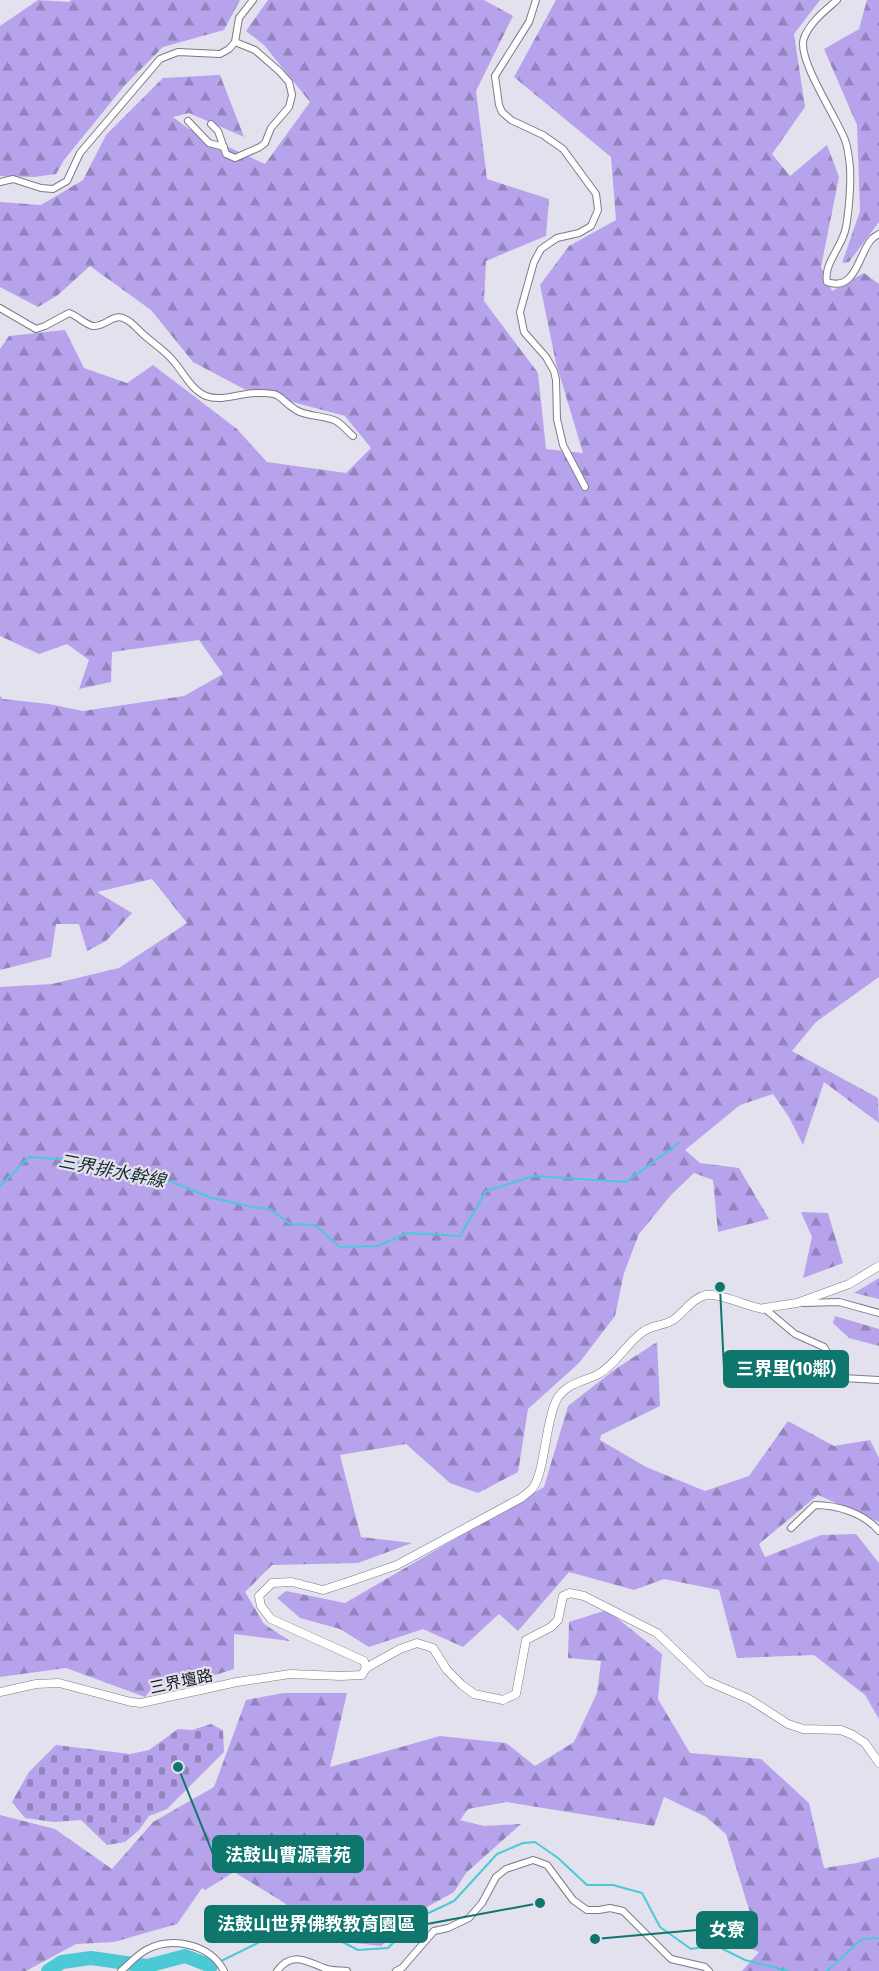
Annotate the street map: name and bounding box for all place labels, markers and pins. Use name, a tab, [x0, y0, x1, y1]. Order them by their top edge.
callout: 三界里(10鄰)	[724, 1351, 848, 1387]
callout: 法鼓山曹源書苑	[213, 1836, 363, 1872]
callout: 法鼓山世界佛教教育園區	[205, 1906, 427, 1942]
callout: 女寮	[697, 1912, 757, 1948]

